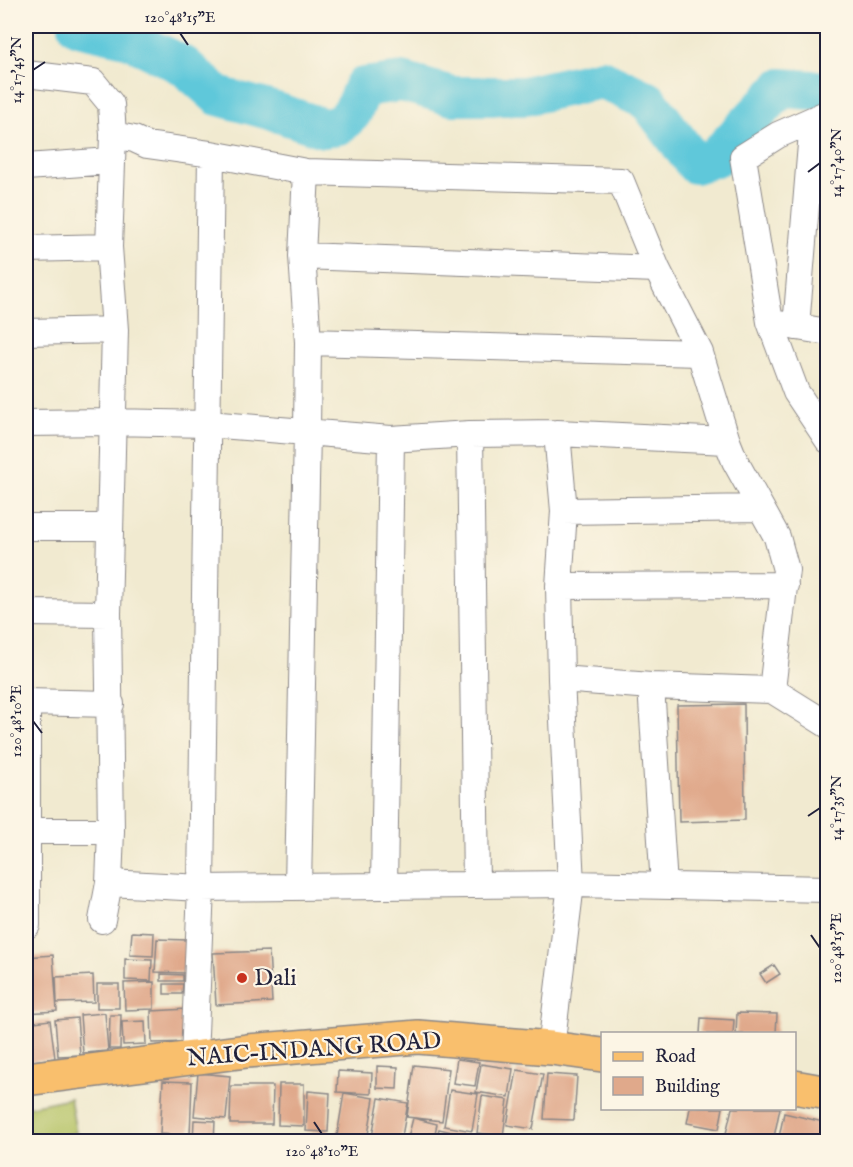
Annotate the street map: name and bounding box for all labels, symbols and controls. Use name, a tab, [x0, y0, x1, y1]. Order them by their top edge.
text: 120°48'15"E	[145, 8, 216, 27]
text: 14°17'45"N	[7, 36, 26, 104]
text: 14°17'40"N	[827, 128, 846, 198]
text: 120°48'10"E	[7, 685, 26, 757]
text: 14°17'35"N	[827, 775, 846, 841]
text: 120°48'15"E	[827, 913, 846, 984]
place label: Dali	[254, 963, 297, 994]
marker: Dali	[235, 971, 249, 985]
street label: NAIC–INDANG ROAD	[186, 1026, 442, 1074]
legend	[601, 1032, 796, 1110]
text: Road	[655, 1046, 696, 1069]
text: Building	[655, 1076, 720, 1099]
text: 120°48'10"E	[286, 1142, 358, 1161]

